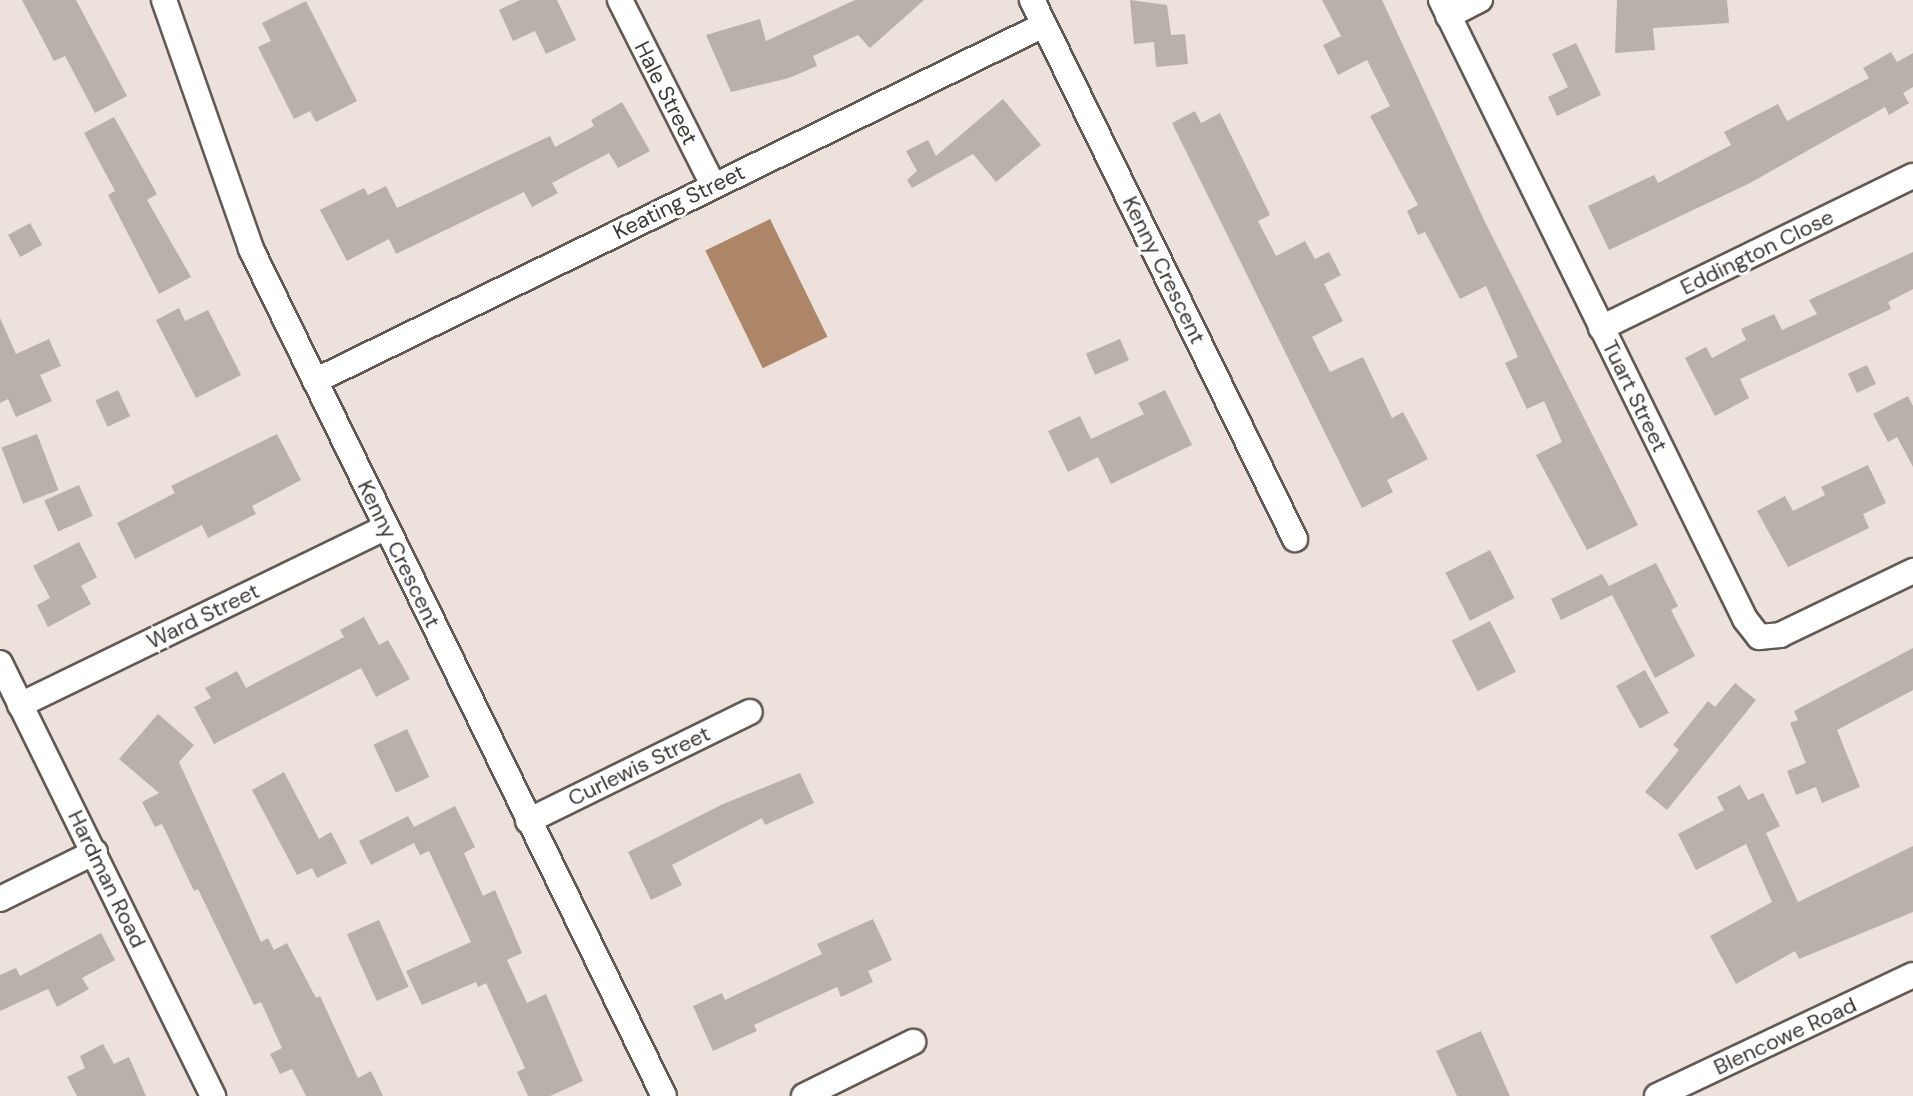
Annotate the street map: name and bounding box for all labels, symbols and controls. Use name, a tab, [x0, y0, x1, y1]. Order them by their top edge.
street label: Hale Street	[629, 37, 703, 149]
street label: Keating Street	[609, 159, 749, 245]
street label: Kenny Crescent	[1117, 192, 1211, 348]
street label: Eddington Close	[1676, 203, 1838, 301]
street label: Tuart Street	[1597, 336, 1673, 456]
street label: Kenny Crescent	[352, 476, 446, 632]
street label: Ward Street	[142, 577, 264, 655]
street label: Curlewis Street	[564, 720, 714, 812]
street label: Hardman Road	[62, 806, 152, 952]
street label: Blencowe Road	[1709, 991, 1861, 1081]

